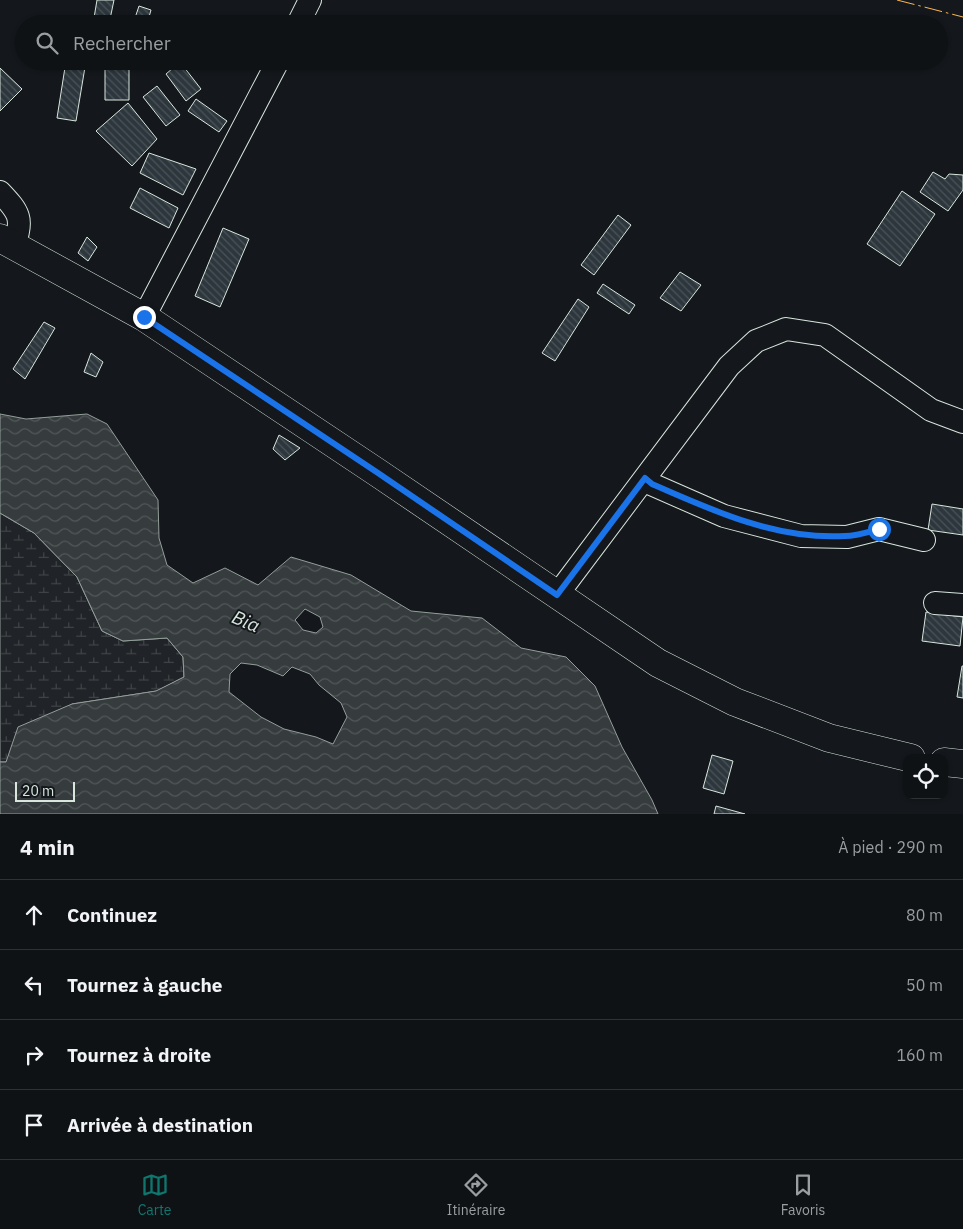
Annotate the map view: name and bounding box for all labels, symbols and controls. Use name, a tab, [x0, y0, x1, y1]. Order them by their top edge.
search box	[15, 15, 948, 70]
icon: search	[33, 29, 61, 57]
text: Rechercher	[73, 31, 171, 55]
route end	[133, 306, 156, 329]
route start	[868, 518, 891, 541]
water label: Bia	[228, 604, 264, 638]
map controls	[903, 754, 948, 799]
button: locate	[903, 754, 948, 799]
scale bar	[15, 779, 75, 802]
text: 20 m	[22, 782, 54, 800]
text: 4 min	[20, 833, 75, 861]
text: À pied · 290 m	[838, 837, 943, 857]
icon: ahead	[20, 901, 48, 929]
text: Continuez	[67, 903, 157, 927]
text: 80 m	[906, 905, 943, 925]
icon: left	[20, 971, 48, 999]
text: Tournez à gauche	[67, 973, 223, 997]
text: 50 m	[906, 975, 943, 995]
icon: right	[20, 1041, 48, 1069]
text: Tournez à droite	[67, 1043, 211, 1067]
text: 160 m	[896, 1045, 943, 1065]
icon: arrive	[20, 1111, 48, 1139]
text: Arrivée à destination	[67, 1113, 253, 1137]
tab: Carte	[138, 1171, 172, 1219]
tab: Itinéraire	[447, 1171, 505, 1219]
tab: Favoris	[781, 1171, 825, 1219]

